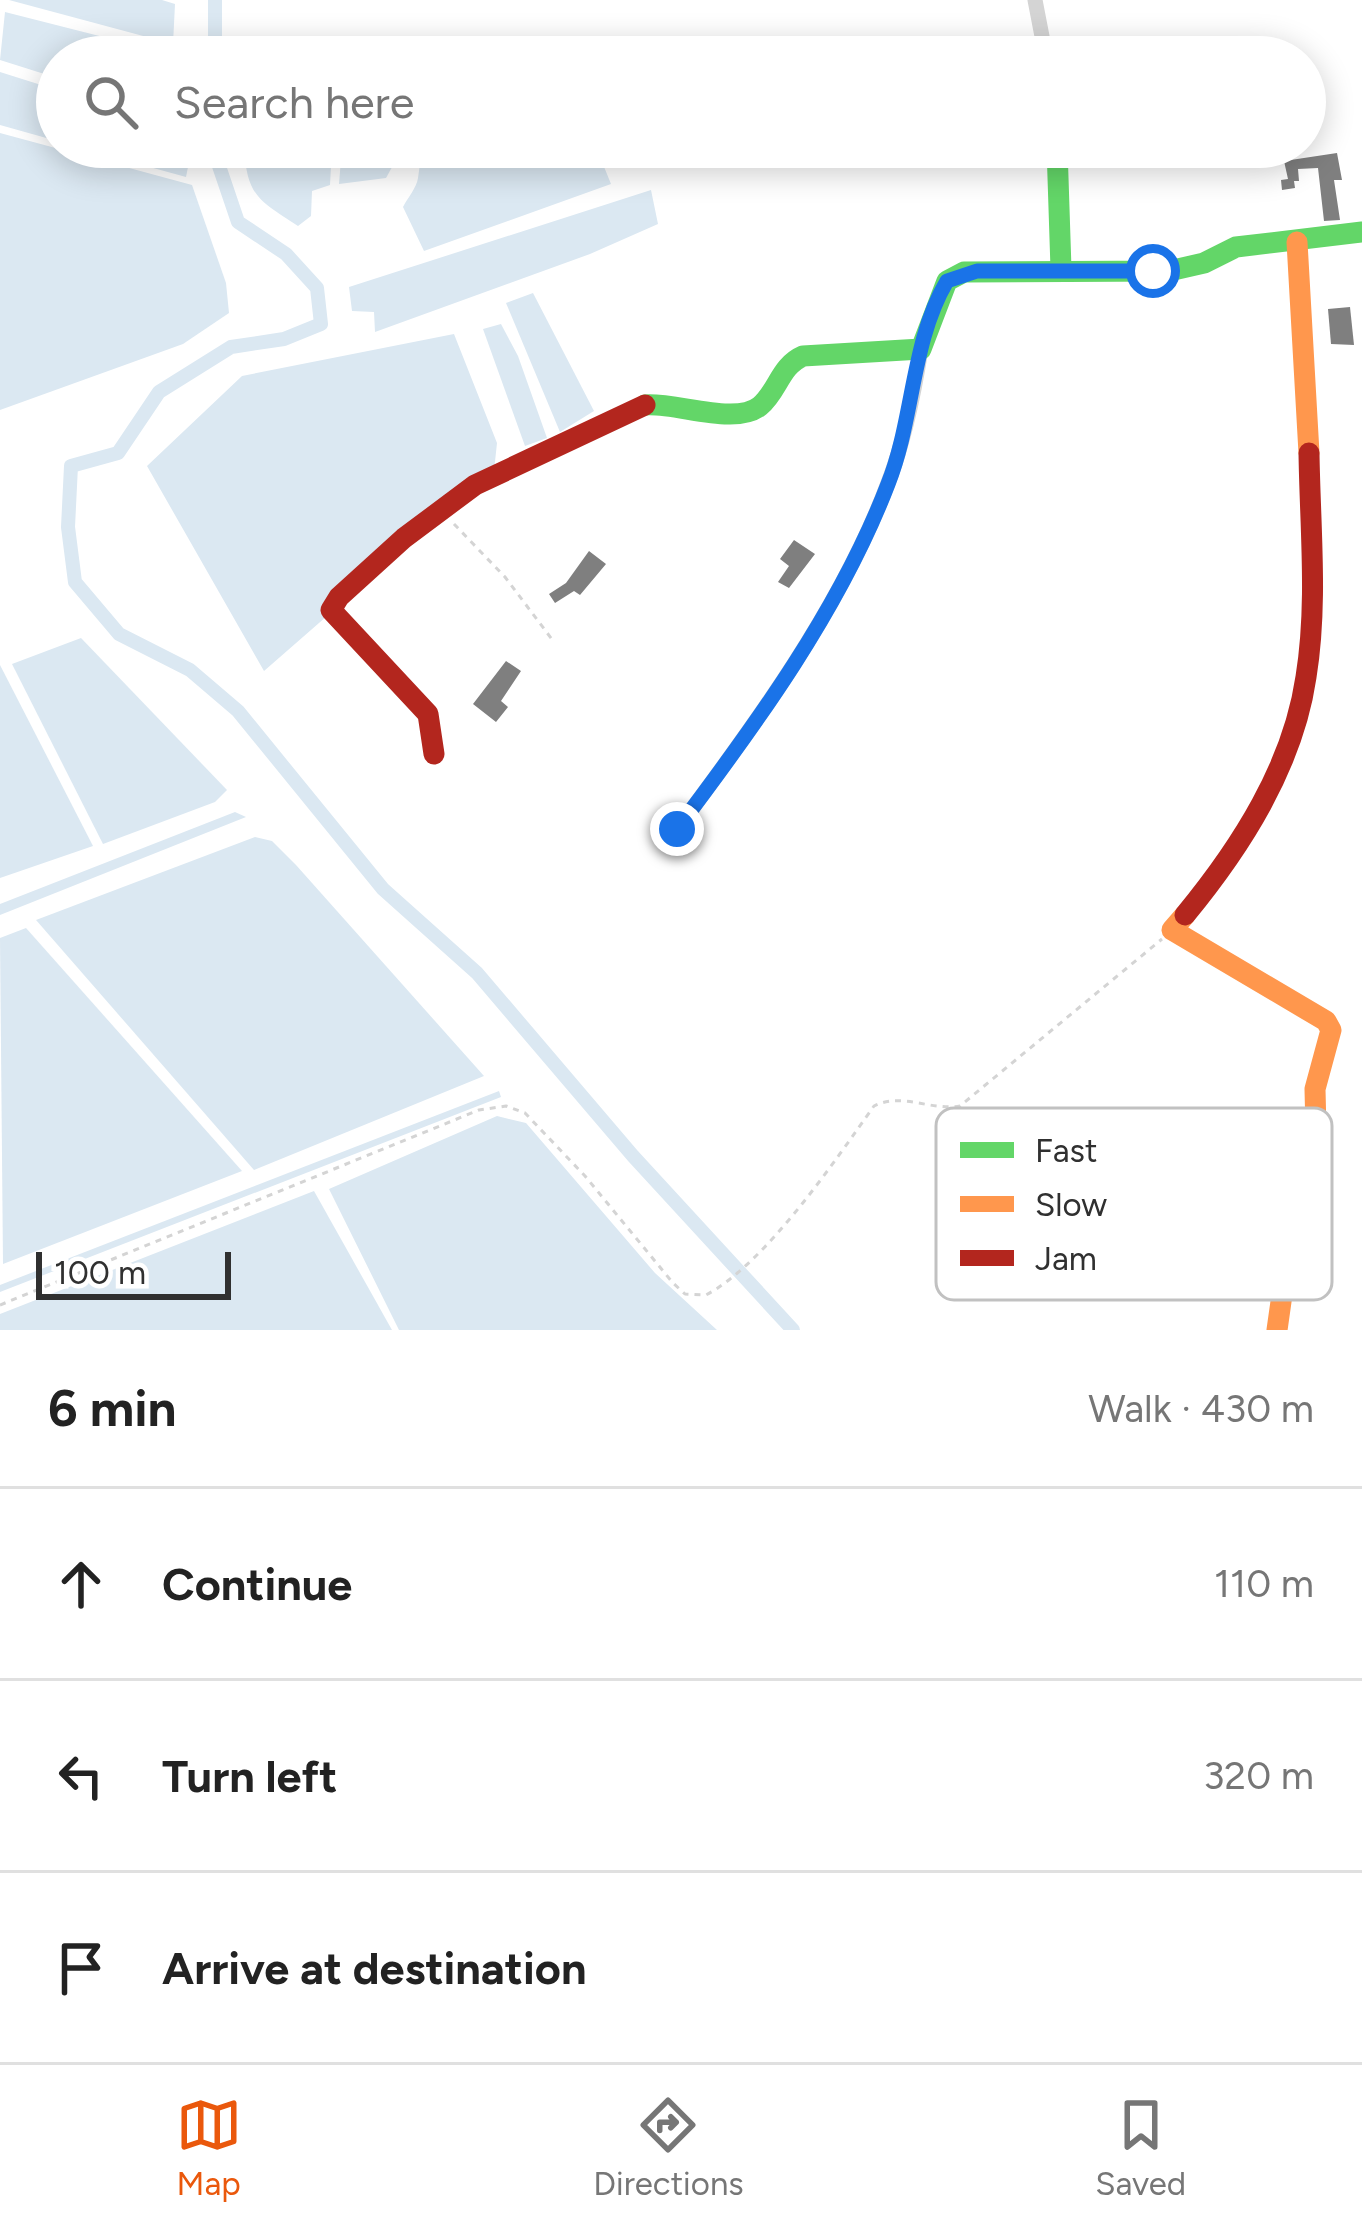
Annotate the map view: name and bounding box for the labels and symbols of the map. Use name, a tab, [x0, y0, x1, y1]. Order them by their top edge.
route start	[1126, 244, 1180, 298]
route end	[650, 802, 704, 856]
legend	[936, 1108, 1332, 1300]
text: Fast	[1035, 1131, 1097, 1170]
text: Slow	[1035, 1185, 1107, 1224]
text: Jam	[1035, 1239, 1097, 1278]
scale bar	[36, 1246, 231, 1299]

